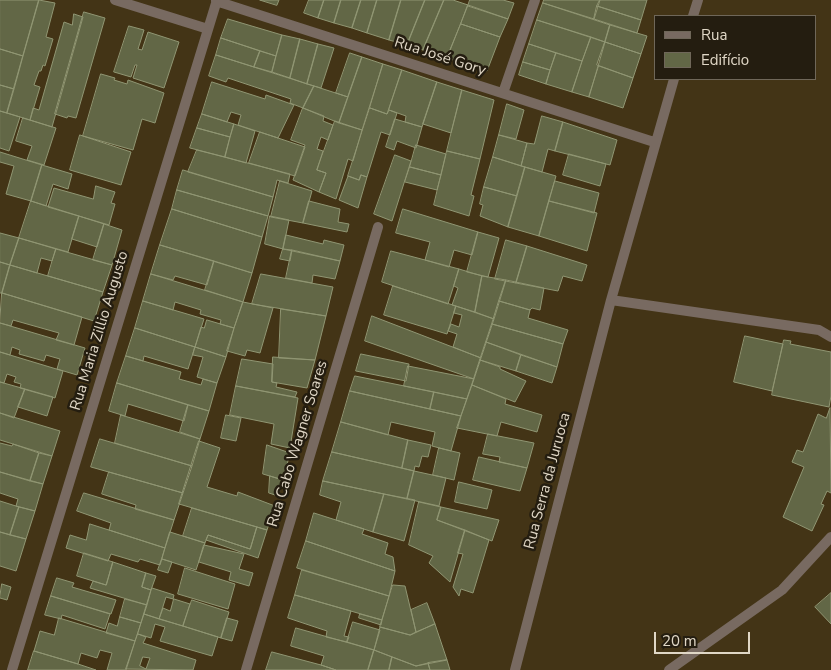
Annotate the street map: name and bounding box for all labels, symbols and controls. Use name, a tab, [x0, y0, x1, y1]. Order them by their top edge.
legend	[654, 15, 816, 80]
text: Rua	[701, 25, 727, 45]
street label: Rua José Gory	[392, 34, 488, 80]
text: Edifício	[701, 50, 749, 70]
street label: Rua Maria Zillio Augusto	[67, 249, 133, 413]
street label: Rua Cabo Wagner Soares	[264, 359, 332, 529]
street label: Rua Serra da Juruoca	[521, 411, 575, 551]
scale bar	[656, 622, 752, 654]
text: 20 m	[662, 631, 697, 651]

